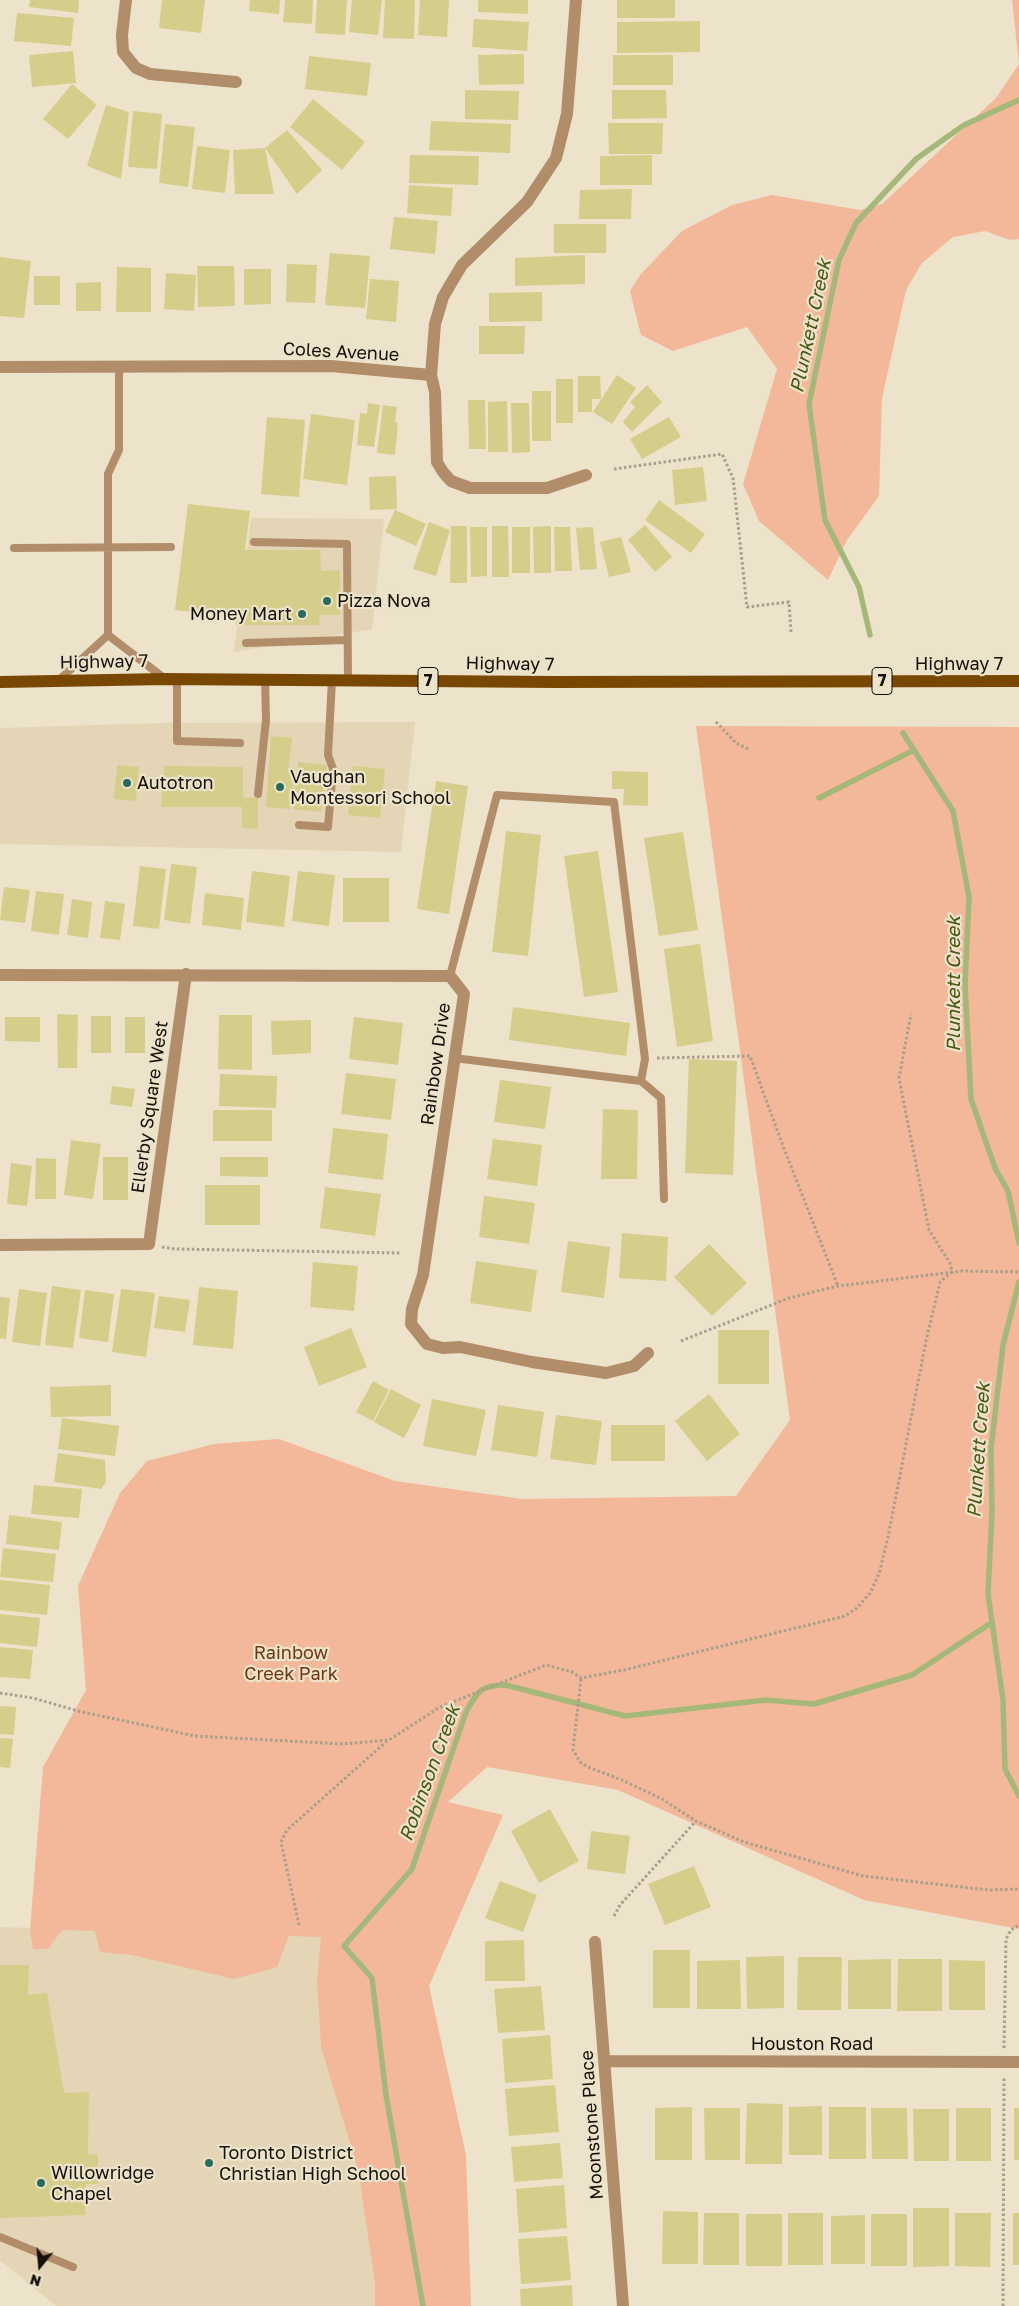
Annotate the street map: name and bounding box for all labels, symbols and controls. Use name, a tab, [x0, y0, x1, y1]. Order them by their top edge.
water label: Plunkett Creek	[786, 257, 836, 395]
street label: Coles Avenue	[282, 338, 400, 366]
place label: Pizza Nova	[337, 590, 431, 612]
marker: Pizza Nova	[321, 595, 333, 607]
place label: Money Mart	[190, 603, 292, 625]
marker: Money Mart	[296, 608, 308, 620]
street label: Highway 7	[60, 650, 148, 674]
street label: Highway 7	[466, 652, 554, 676]
street label: Highway 7	[915, 653, 1003, 675]
road number: 7	[418, 668, 438, 694]
road number: 7	[872, 668, 892, 694]
place label: Vaughan Montessori School	[290, 766, 451, 809]
place label: Autotron	[137, 772, 213, 794]
marker: Autotron	[121, 777, 133, 789]
marker: Vaughan Montessori School	[274, 781, 286, 793]
water label: Plunkett Creek	[943, 916, 965, 1052]
street label: Rainbow Drive	[417, 1001, 455, 1127]
street label: Ellerby Square West	[127, 1019, 173, 1195]
water label: Plunkett Creek	[963, 1381, 995, 1519]
park label: Rainbow Creek Park	[244, 1642, 338, 1685]
water label: Robinson Creek	[395, 1702, 465, 1844]
street label: Houston Road	[751, 2033, 873, 2055]
street label: Moonstone Place	[576, 2050, 608, 2200]
place label: Toronto District Christian High School	[219, 2142, 406, 2184]
marker: Toronto District Christian High School	[203, 2157, 215, 2169]
place label: Willowridge Chapel	[51, 2162, 154, 2204]
marker: Willowridge Chapel	[35, 2177, 47, 2189]
north arrow	[15, 2241, 65, 2291]
text: N	[28, 2271, 43, 2291]

